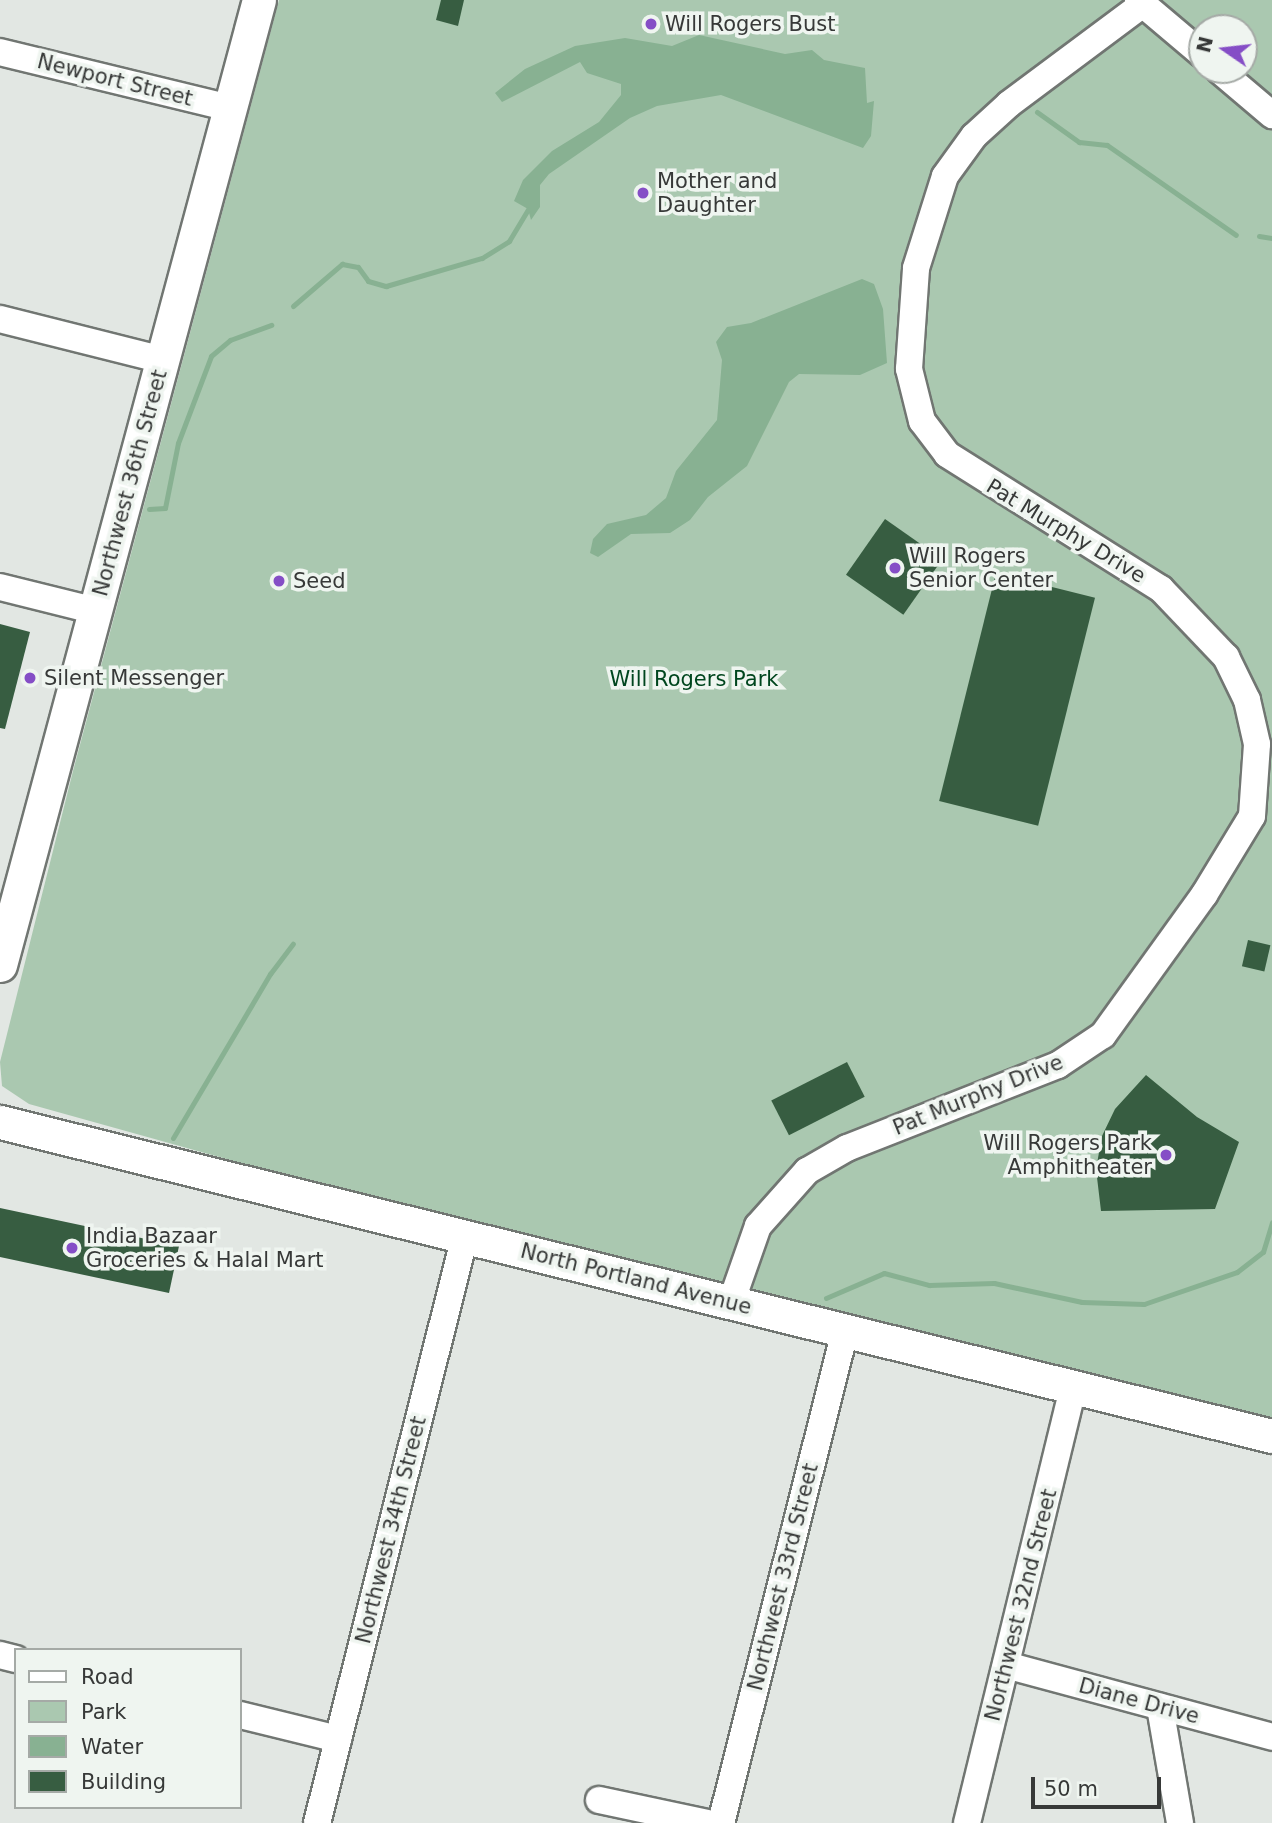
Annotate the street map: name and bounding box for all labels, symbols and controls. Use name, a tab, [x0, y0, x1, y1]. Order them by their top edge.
place label: Will Rogers Bust	[665, 11, 835, 37]
north arrow	[1188, 14, 1258, 84]
marker: Will Rogers Bust	[643, 16, 659, 32]
text: N	[1192, 34, 1217, 55]
street label: Newport Street	[35, 49, 195, 111]
place label: Mother and Daughter	[657, 168, 777, 218]
marker: Mother and Daughter	[635, 185, 651, 201]
street label: Northwest 36th Street	[88, 367, 172, 599]
street label: Pat Murphy Drive	[982, 474, 1150, 588]
place label: Will Rogers Senior Center	[909, 543, 1053, 593]
marker: Will Rogers Senior Center	[887, 560, 903, 576]
place label: Seed	[293, 568, 346, 594]
marker: Seed	[271, 573, 287, 589]
place label: Silent Messenger	[44, 665, 224, 691]
park label: Will Rogers Park	[610, 666, 778, 692]
marker: Silent Messenger	[22, 670, 38, 686]
street label: Pat Murphy Drive	[889, 1049, 1067, 1141]
place label: Will Rogers Park Amphitheater	[983, 1130, 1152, 1180]
marker: Will Rogers Park Amphitheater	[1158, 1147, 1174, 1163]
place label: India Bazaar Groceries & Halal Mart	[86, 1223, 324, 1273]
street label: North Portland Avenue	[518, 1238, 754, 1320]
marker: India Bazaar Groceries & Halal Mart	[64, 1240, 80, 1256]
street label: Northwest 34th Street	[351, 1414, 431, 1646]
street label: Northwest 33rd Street	[743, 1461, 823, 1693]
street label: Northwest 32nd Street	[980, 1486, 1062, 1724]
legend	[14, 1648, 242, 1809]
text: Road	[81, 1665, 134, 1689]
street label: Diane Drive	[1076, 1673, 1202, 1729]
text: Park	[81, 1700, 126, 1724]
text: Water	[81, 1735, 143, 1759]
scale bar	[1034, 1764, 1164, 1808]
text: Building	[81, 1770, 166, 1794]
text: 50 m	[1044, 1777, 1098, 1801]

